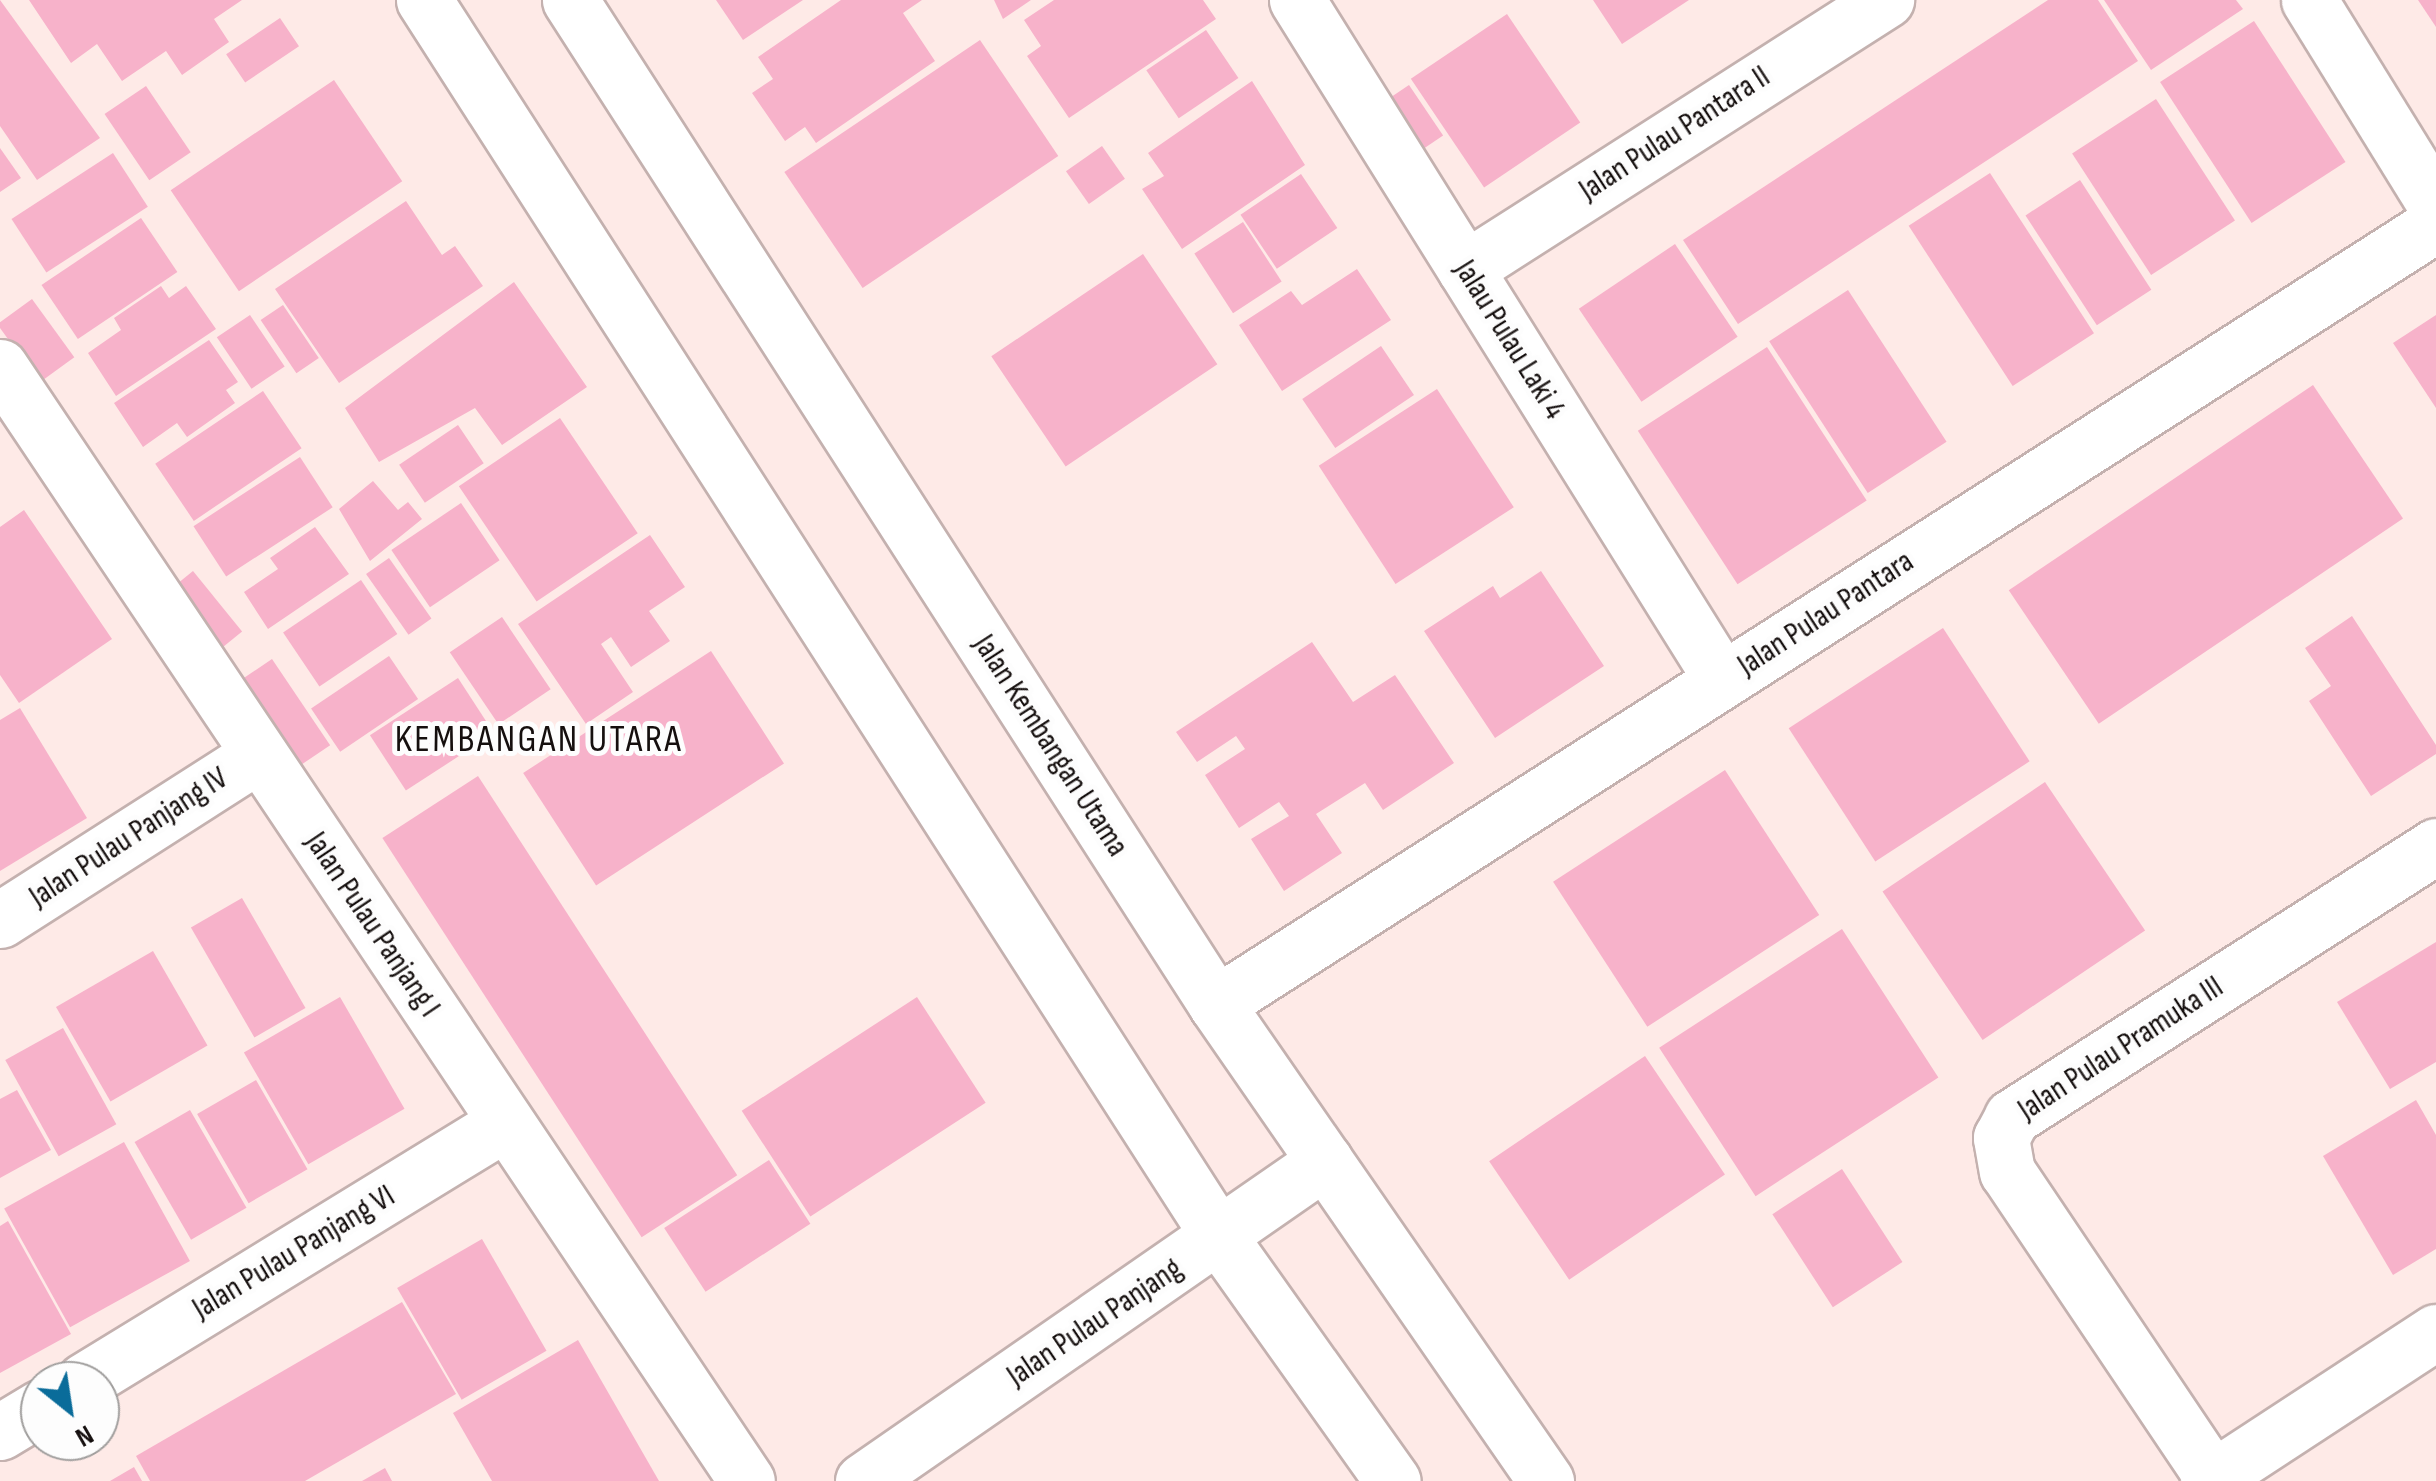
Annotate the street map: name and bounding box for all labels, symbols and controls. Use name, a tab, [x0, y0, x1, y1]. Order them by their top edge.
street label: Jalan Pulau Pantara II	[1572, 58, 1778, 210]
street label: Jalau Pulau Laki 4	[1445, 253, 1573, 427]
street label: Jalan Pulau Pantara	[1731, 543, 1921, 685]
street label: Jalan Kembangan Utama	[964, 628, 1136, 864]
district label: KEMBANGAN UTARA	[395, 717, 683, 763]
street label: Jalan Pulau Panjang IV	[22, 760, 236, 916]
street label: Jalan Pulau Panjang I	[296, 825, 448, 1025]
street label: Jalan Pulau Pramuka III	[2011, 968, 2231, 1130]
street label: Jalan Pulau Panjang VI	[186, 1178, 402, 1328]
street label: Jalan Pulau Panjang	[1000, 1250, 1190, 1396]
north arrow	[20, 1361, 120, 1461]
text: N	[70, 1418, 99, 1454]

